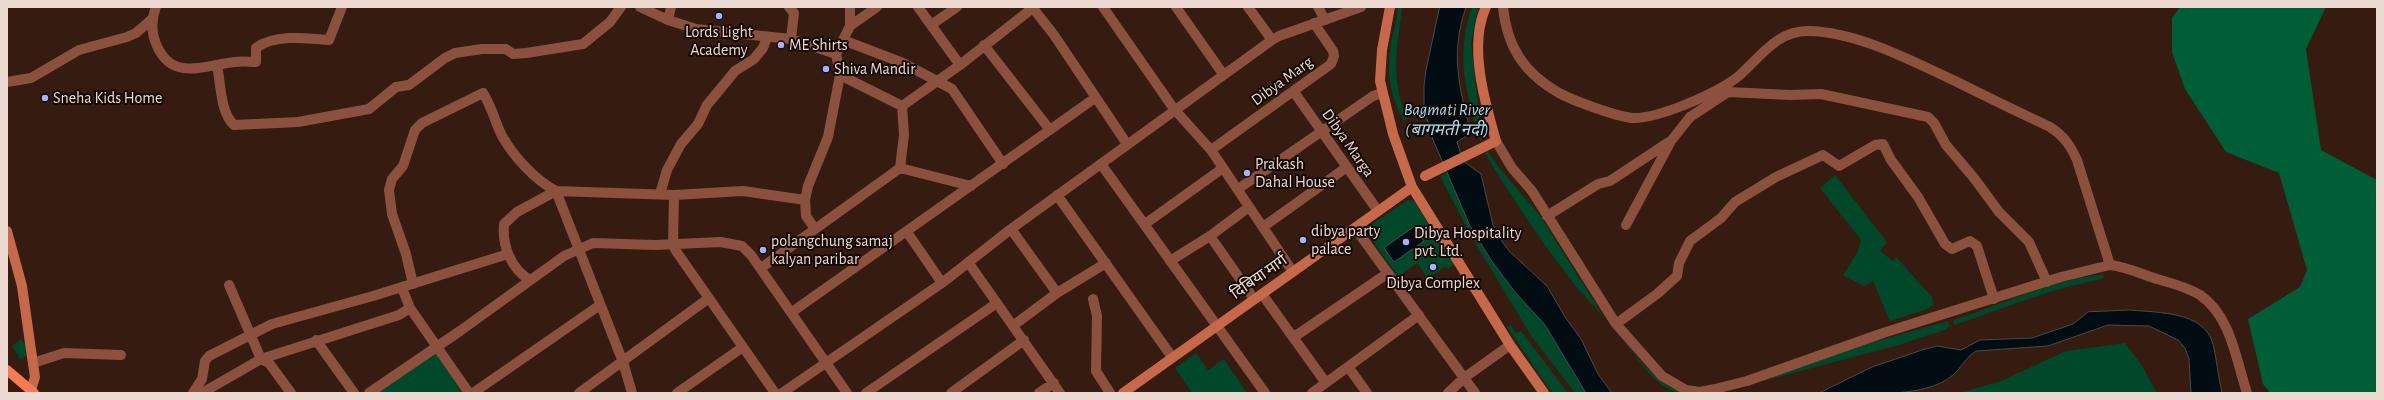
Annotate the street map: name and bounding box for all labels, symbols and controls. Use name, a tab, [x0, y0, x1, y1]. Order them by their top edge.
marker: Lords Light Academy	[714, 11, 724, 21]
place label: Lords Light Academy	[685, 22, 753, 60]
place label: ME Shirts	[789, 35, 848, 55]
marker: ME Shirts	[776, 40, 786, 50]
street label: Dibya Marg	[1247, 52, 1317, 110]
place label: Shiva Mandir	[834, 59, 915, 79]
marker: Shiva Mandir	[821, 64, 831, 74]
place label: Sneha Kids Home	[53, 88, 162, 108]
marker: Sneha Kids Home	[40, 93, 50, 103]
water label: Bagmati River (बागमती नदी)	[1404, 100, 1490, 140]
street label: Dibya Marga	[1318, 105, 1378, 181]
place label: Prakash Dahal House	[1255, 154, 1335, 192]
marker: Prakash Dahal House	[1242, 168, 1252, 178]
place label: dibya party palace	[1311, 221, 1380, 259]
place label: Dibya Hospitality pvt. Ltd.	[1414, 223, 1521, 261]
place label: polangchung samaj kalyan paribar	[771, 231, 893, 269]
marker: dibya party palace	[1298, 235, 1308, 245]
marker: Dibya Hospitality pvt. Ltd.	[1401, 237, 1411, 247]
marker: polangchung samaj kalyan paribar	[758, 245, 768, 255]
street label: दिबिया मार्ग	[1227, 251, 1291, 303]
marker: Dibya Complex	[1428, 262, 1438, 272]
place label: Dibya Complex	[1386, 273, 1480, 293]

